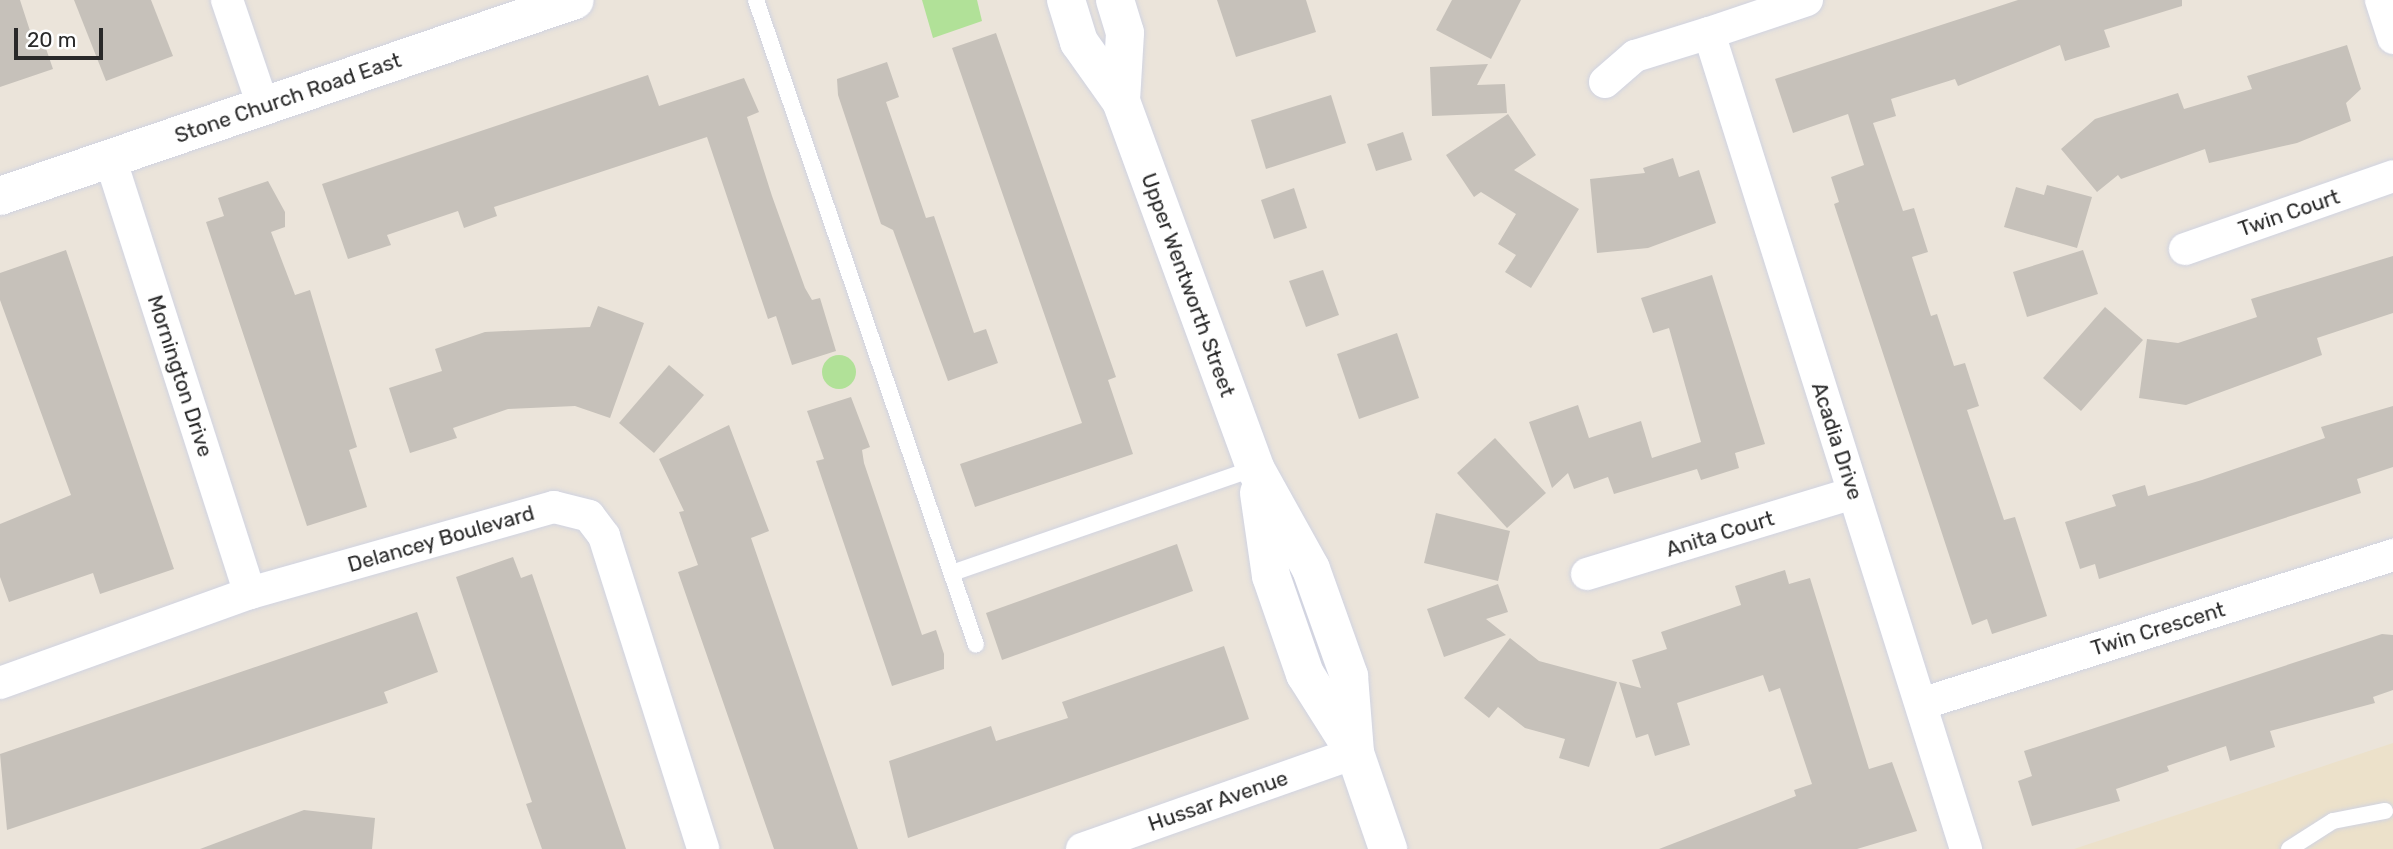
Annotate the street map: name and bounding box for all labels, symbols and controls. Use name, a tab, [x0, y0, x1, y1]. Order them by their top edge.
scale bar	[18, 14, 107, 58]
text: 20 m	[27, 27, 76, 52]
street label: Stone Church Road East	[171, 47, 405, 149]
street label: Upper Wentworth Street	[1136, 169, 1240, 401]
street label: Twin Court	[2235, 184, 2343, 242]
street label: Mornington Drive	[142, 292, 218, 460]
street label: Acadia Drive	[1806, 379, 1868, 503]
street label: Delancey Boulevard	[344, 500, 538, 578]
street label: Anita Court	[1663, 506, 1777, 562]
street label: Twin Crescent	[2088, 597, 2228, 661]
street label: Hussar Avenue	[1144, 765, 1292, 837]

